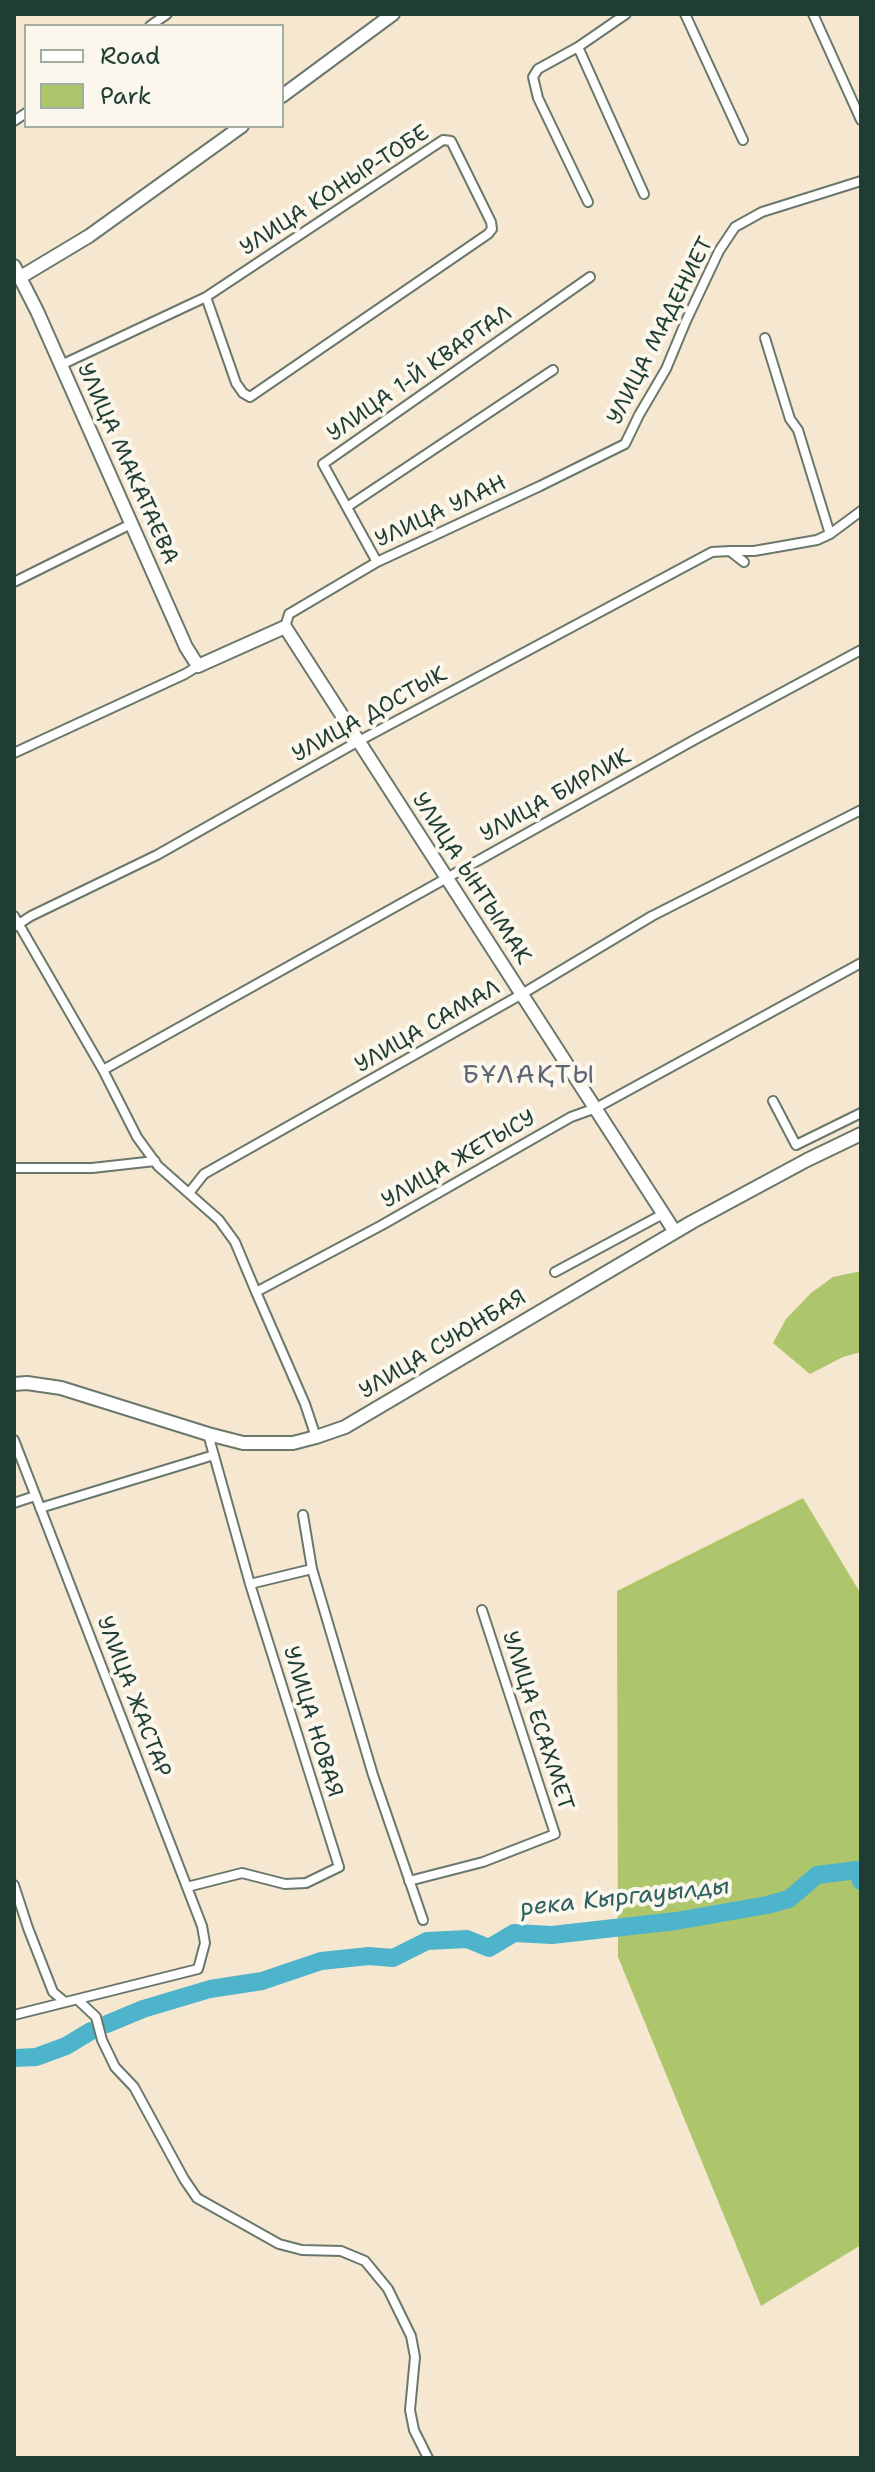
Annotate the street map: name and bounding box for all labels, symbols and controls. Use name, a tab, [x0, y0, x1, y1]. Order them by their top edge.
legend	[24, 24, 284, 128]
text: Road	[100, 40, 160, 72]
text: Park	[100, 80, 152, 112]
street label: УЛИЦА КОНЫР-ТОБЕ	[236, 120, 434, 262]
street label: УЛИЦА МАДЕНИЕТ	[602, 233, 720, 429]
street label: УЛИЦА 1-Й КВАРТАЛ	[323, 300, 517, 448]
street label: УЛИЦА МАКАТАЕВА	[71, 359, 183, 569]
street label: УЛИЦА УЛАН	[371, 470, 511, 554]
street label: УЛИЦА ДОСТЫК	[288, 662, 452, 768]
street label: УЛИЦА БИРЛИК	[476, 744, 636, 848]
street label: УЛИЦА ЫНТЫМАК	[406, 788, 536, 970]
street label: УЛИЦА САМАЛ	[351, 975, 505, 1079]
district label: БҰЛАҚТЫ	[462, 1060, 596, 1092]
street label: УЛИЦА ЖЕТЫСУ	[377, 1105, 541, 1215]
street label: УЛИЦА СУЮНБАЯ	[355, 1285, 531, 1405]
street label: УЛИЦА ЖАСТАР	[90, 1613, 176, 1781]
street label: УЛИЦА ЕСАХМЕТ	[496, 1628, 578, 1814]
street label: УЛИЦА НОВАЯ	[277, 1643, 347, 1801]
water label: река Кыргауылды	[519, 1873, 731, 1923]

